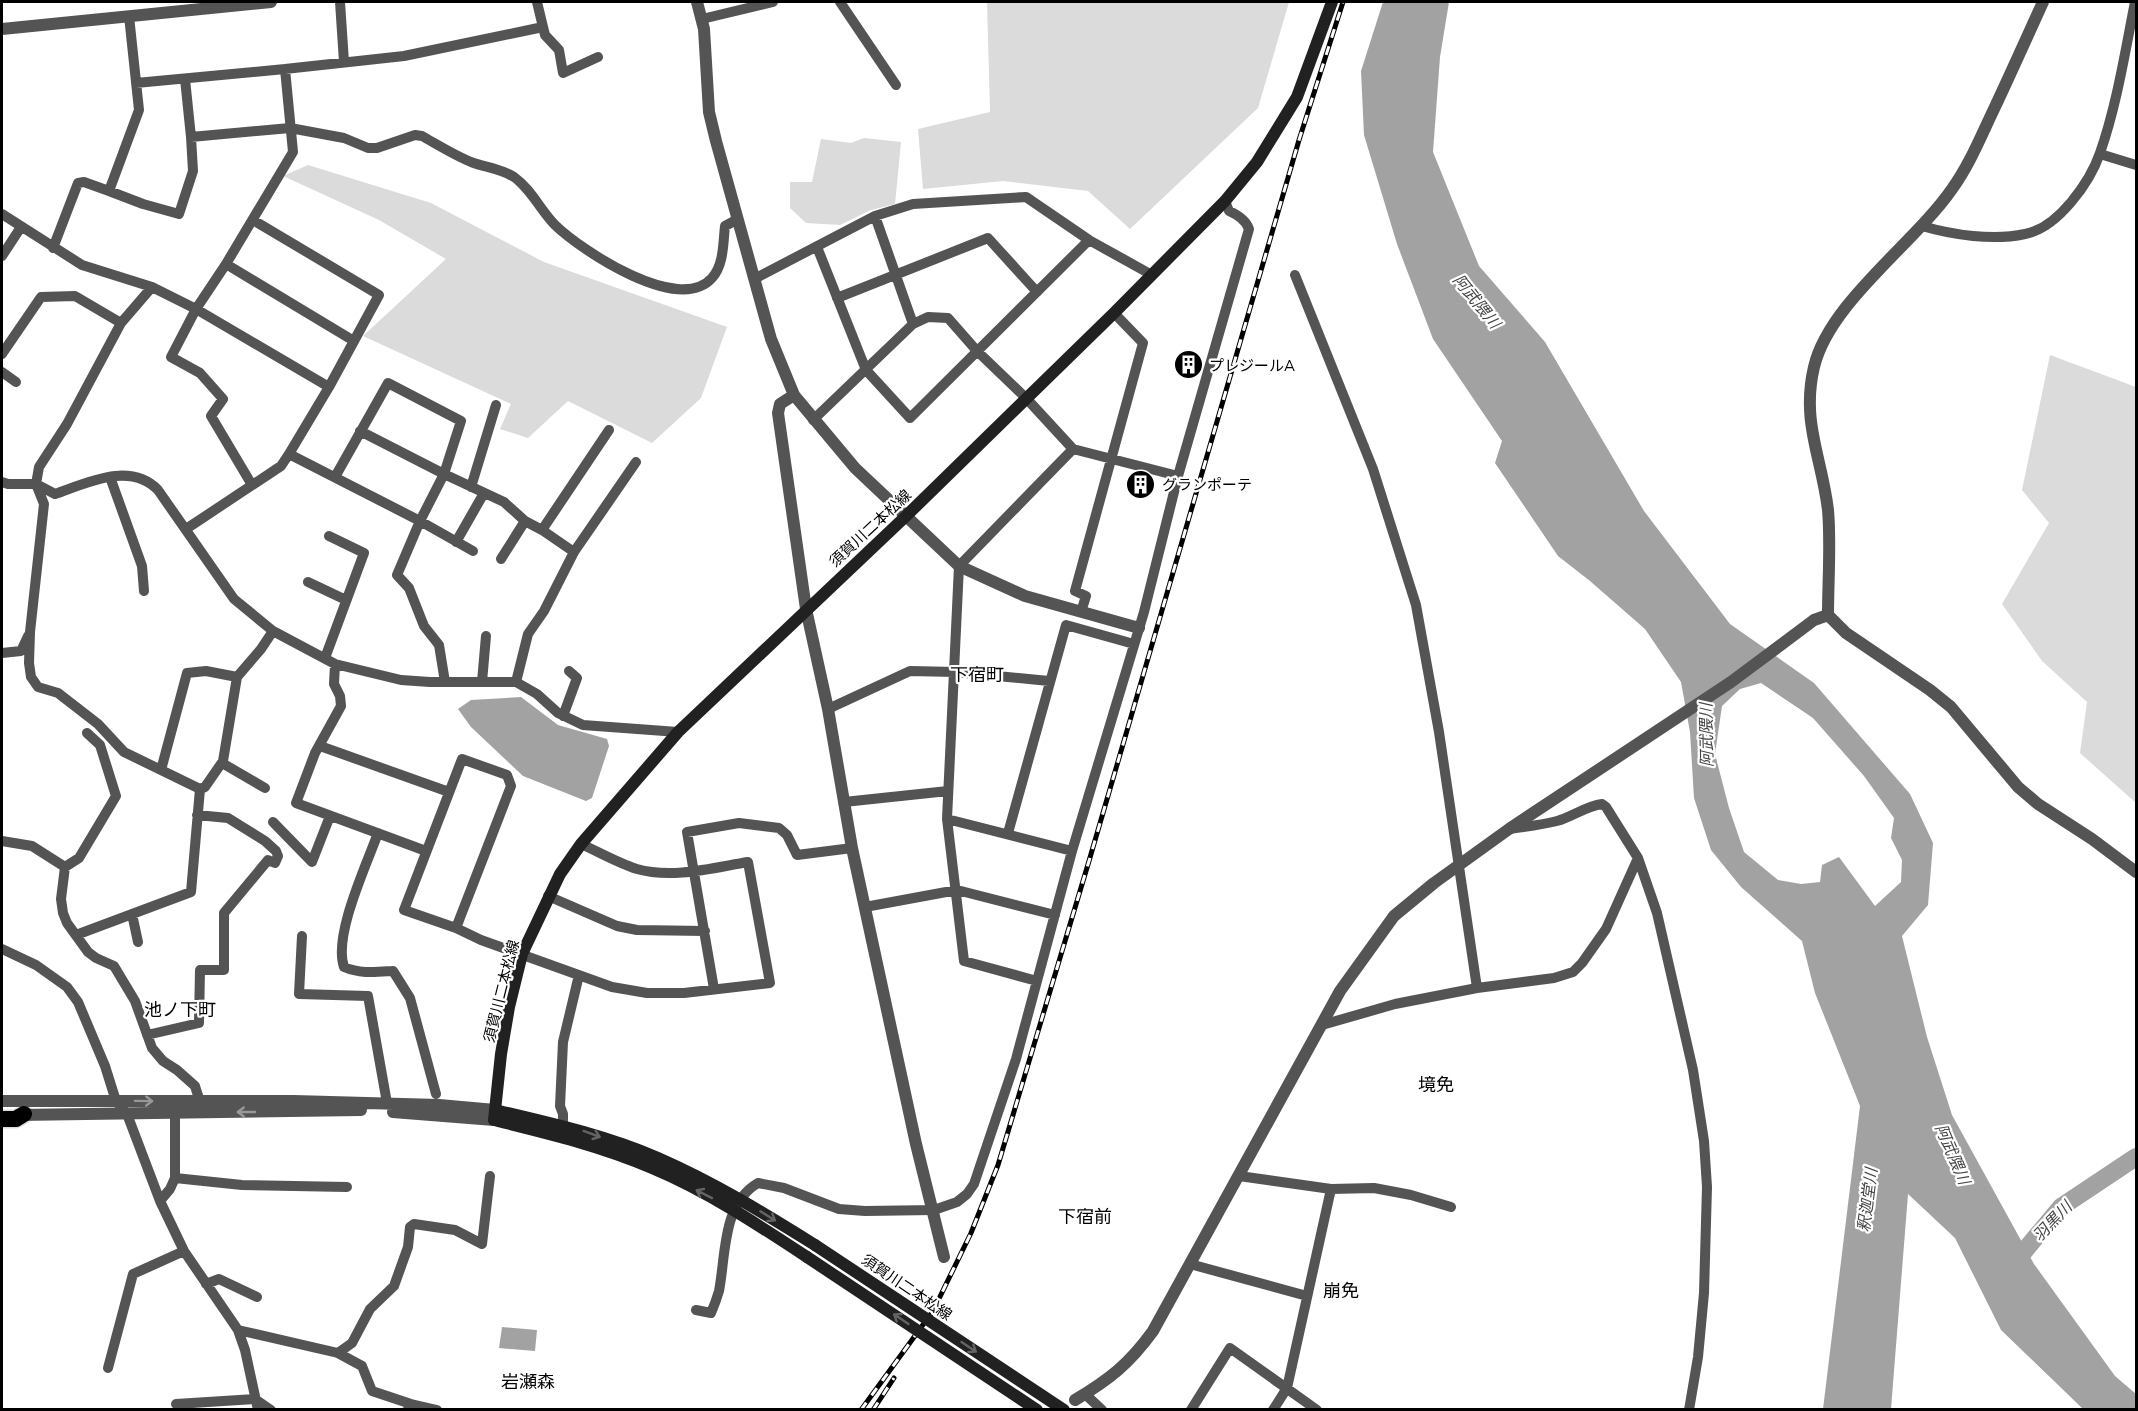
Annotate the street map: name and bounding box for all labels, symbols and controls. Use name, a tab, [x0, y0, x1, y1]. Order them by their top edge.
water label: 阿武隈川	[1449, 270, 1506, 334]
building icon: プレジールA	[1172, 349, 1204, 381]
place label: プレジールA	[1209, 356, 1295, 375]
building icon: グランポーテ	[1125, 468, 1157, 500]
place label: グランポーテ	[1162, 475, 1252, 494]
street label: 須賀川二本松線	[825, 485, 915, 571]
district label: 下宿町	[950, 663, 1004, 686]
water label: 阿武隈川	[1695, 701, 1717, 767]
street label: 須賀川二本松線	[479, 938, 523, 1044]
district label: 池ノ下町	[144, 998, 216, 1021]
district label: 境免	[1418, 1073, 1454, 1096]
one-way arrow	[133, 1095, 153, 1107]
one-way arrow	[237, 1106, 257, 1118]
water label: 阿武隈川	[1931, 1121, 1975, 1189]
one-way arrow	[582, 1130, 601, 1141]
water label: 釈迦堂川	[1853, 1165, 1881, 1233]
one-way arrow	[695, 1188, 713, 1199]
water label: 羽黒川	[2028, 1195, 2077, 1245]
district label: 下宿前	[1058, 1205, 1112, 1228]
one-way arrow	[759, 1211, 776, 1223]
street label: 須賀川二本松線	[858, 1250, 956, 1324]
district label: 崩免	[1323, 1279, 1359, 1302]
one-way arrow	[893, 1313, 910, 1325]
one-way arrow	[960, 1341, 977, 1353]
district label: 岩瀬森	[501, 1370, 555, 1393]

